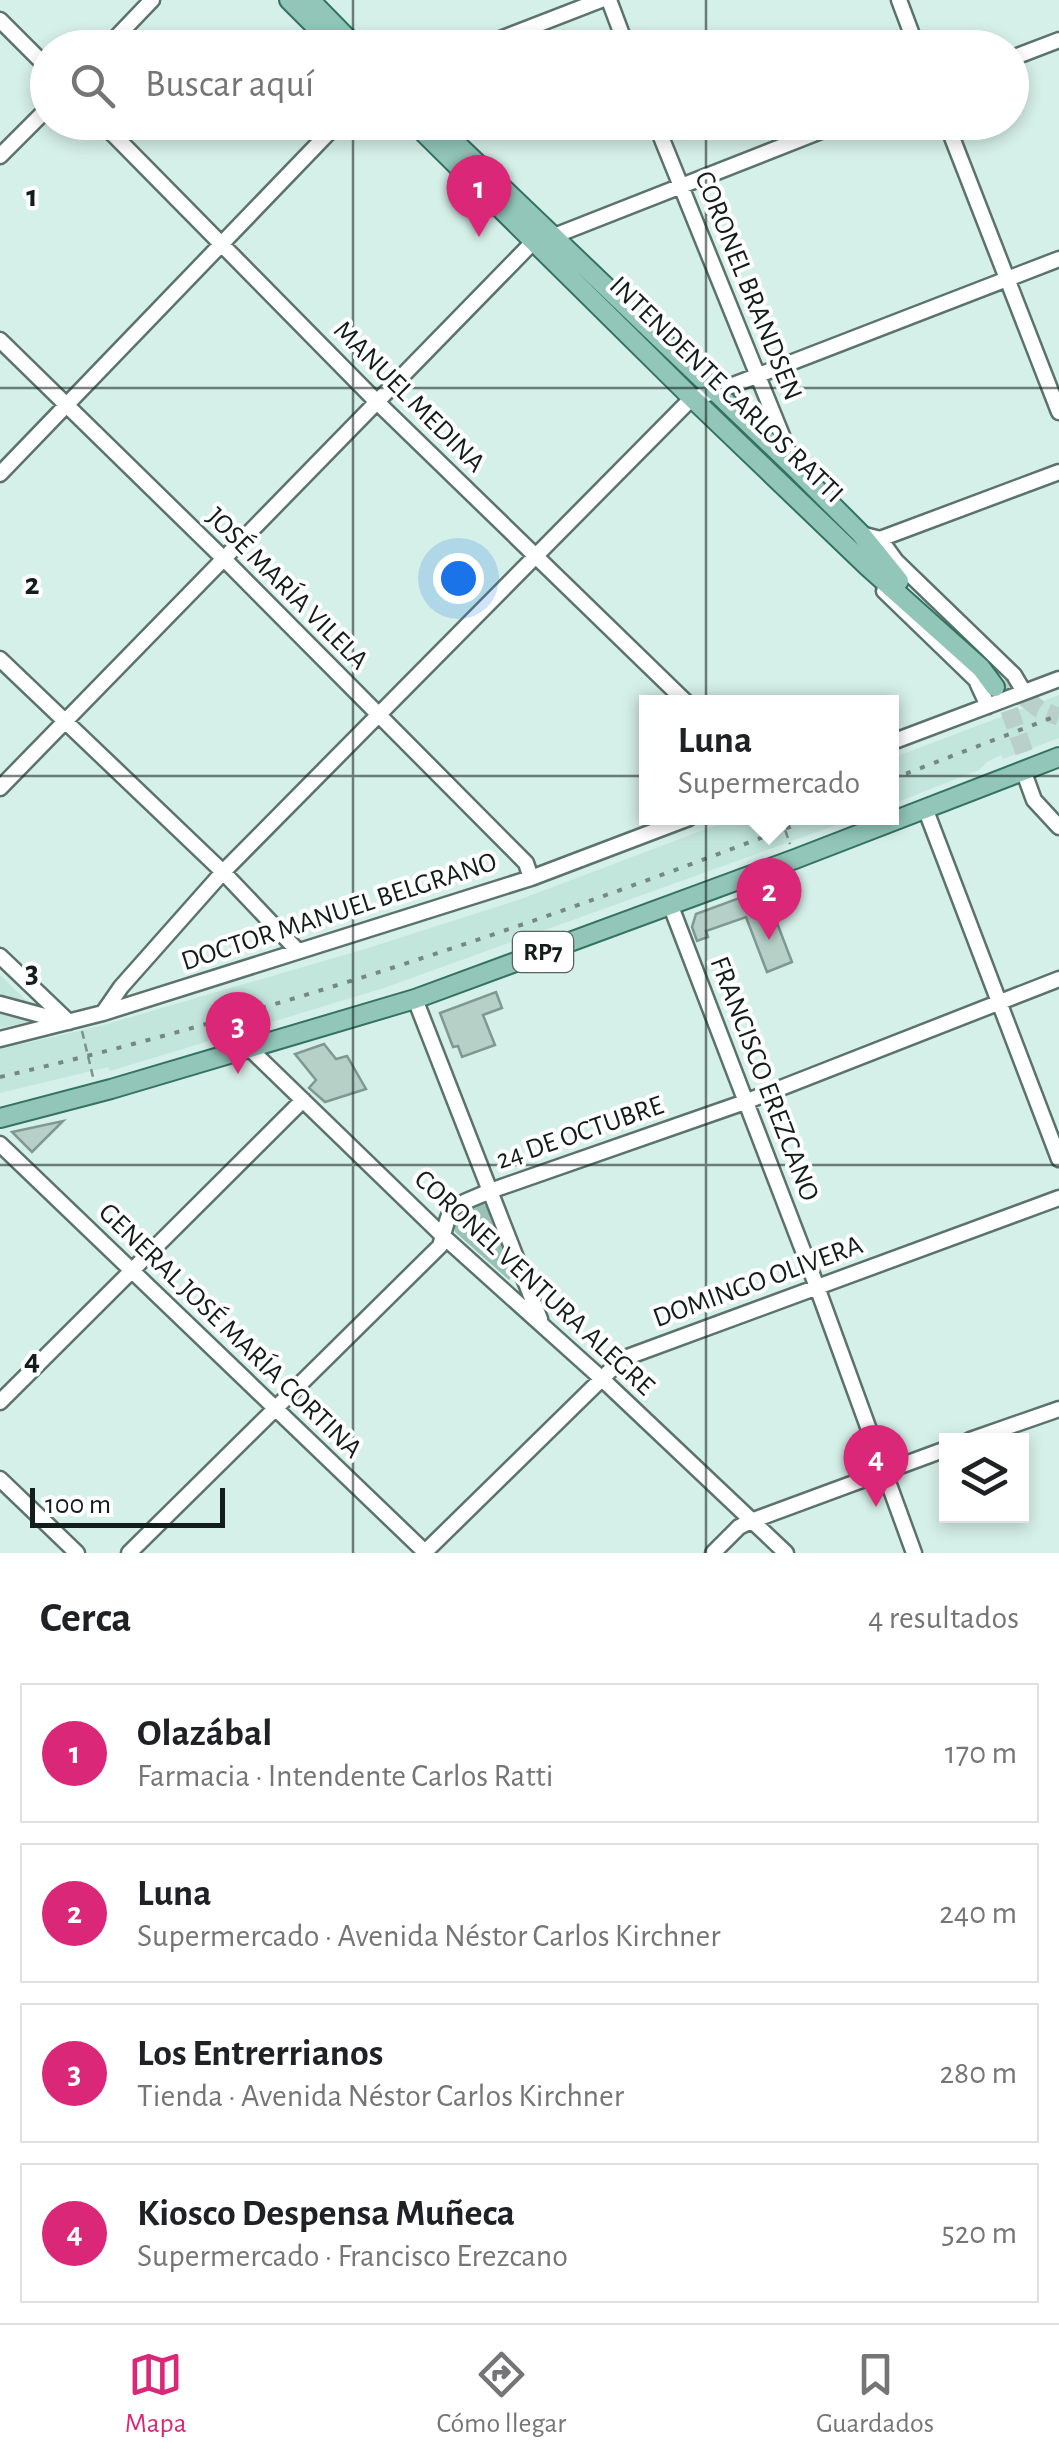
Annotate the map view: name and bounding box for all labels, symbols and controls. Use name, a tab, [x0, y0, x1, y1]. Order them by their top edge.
search box	[30, 30, 1029, 140]
icon: search	[65, 58, 120, 113]
text: Buscar aquí	[145, 66, 314, 104]
pin: 1	[446, 154, 512, 237]
street label: CORONEL BRANDSEN	[689, 168, 807, 404]
text: 1	[26, 180, 38, 212]
street label: INTENDENTE CARLOS RATTI	[604, 271, 848, 509]
street label: MANUEL MEDINA	[328, 316, 490, 478]
street label: JOSÉ MARÍA VILELA	[201, 501, 375, 675]
your location	[433, 553, 484, 604]
text: 2	[24, 568, 40, 600]
popup	[639, 695, 899, 825]
text: Luna	[678, 722, 752, 760]
text: Supermercado	[678, 767, 860, 799]
street label: DOCTOR MANUEL BELGRANO	[178, 848, 500, 976]
pin: 2	[736, 858, 802, 940]
road number: RP7	[513, 932, 573, 972]
street label: FRANCISCO EREZCANO	[704, 953, 824, 1205]
text: 3	[25, 956, 39, 988]
pin: 3	[206, 992, 270, 1074]
street label: 24 DE OCTUBRE	[493, 1091, 667, 1175]
street label: CORONEL VENTURA ALEGRE	[409, 1165, 659, 1401]
street label: GENERAL JOSÉ MARÍA CORTINA	[93, 1196, 369, 1464]
street label: DOMINGO OLIVERA	[649, 1231, 867, 1333]
text: 4	[24, 1344, 40, 1376]
pin: 4	[844, 1424, 908, 1507]
map controls	[939, 1433, 1029, 1523]
button: layers	[939, 1433, 1029, 1523]
scale bar	[30, 1483, 225, 1528]
text: 100 m	[45, 1491, 111, 1519]
text: Cerca	[40, 1597, 131, 1639]
text: 4 resultados	[868, 1602, 1019, 1634]
text: Olazábal	[137, 1715, 272, 1753]
text: 1	[69, 1737, 80, 1769]
text: 170 m	[945, 1737, 1017, 1769]
text: Farmacia · Intendente Carlos Ratti	[137, 1760, 554, 1792]
text: Luna	[137, 1875, 211, 1913]
text: 2	[67, 1897, 82, 1929]
text: 240 m	[939, 1897, 1017, 1929]
text: Supermercado · Avenida Néstor Carlos Kirchner	[137, 1920, 721, 1952]
text: Los Entrerrianos	[137, 2035, 383, 2073]
text: 3	[68, 2057, 81, 2089]
text: 280 m	[939, 2057, 1017, 2089]
text: Tienda · Avenida Néstor Carlos Kirchner	[137, 2080, 624, 2112]
text: Kiosco Despensa Muñeca	[137, 2195, 515, 2233]
text: 4	[66, 2217, 83, 2249]
text: 520 m	[941, 2217, 1017, 2249]
text: Supermercado · Francisco Erezcano	[137, 2240, 568, 2272]
tab: Mapa	[125, 2347, 187, 2441]
tab: Cómo llegar	[437, 2347, 566, 2441]
tab: Guardados	[816, 2347, 934, 2441]

